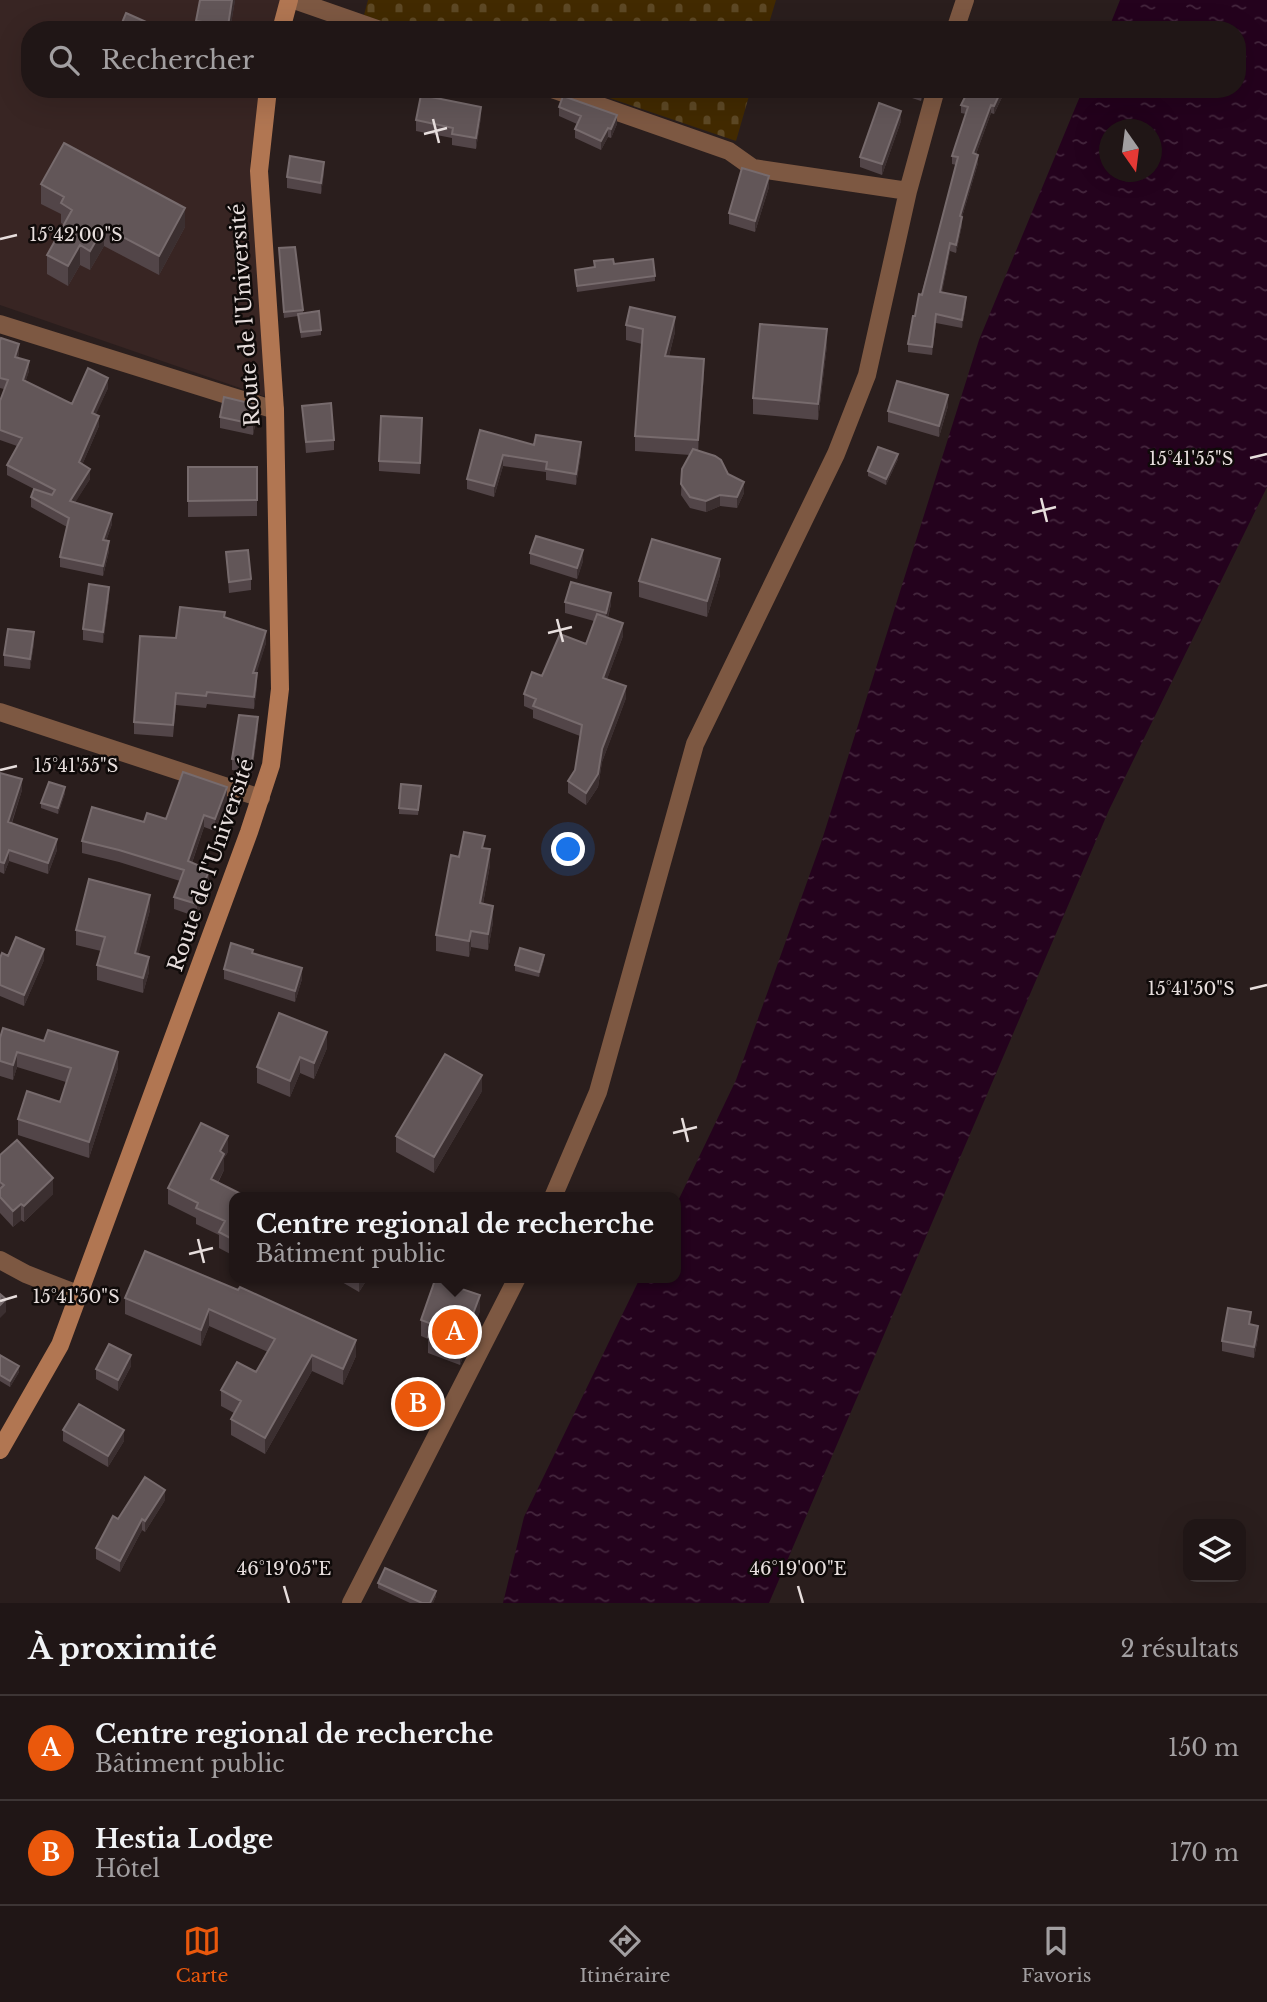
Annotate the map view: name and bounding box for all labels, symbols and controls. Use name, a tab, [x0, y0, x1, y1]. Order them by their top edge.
search box	[21, 21, 1246, 98]
icon: search	[45, 41, 83, 79]
text: Rechercher	[101, 44, 254, 76]
north arrow	[1099, 119, 1162, 182]
street label: Route de l'Université	[224, 203, 266, 427]
text: 15°42'00"S	[29, 224, 123, 246]
text: 15°41'55"S	[1149, 448, 1233, 470]
text: 15°41'55"S	[34, 755, 118, 777]
street label: Route de l'Université	[162, 755, 260, 975]
your location	[551, 832, 585, 866]
text: 15°41'50"S	[1147, 978, 1235, 1000]
popup	[229, 1192, 681, 1283]
text: Centre regional de recherche	[256, 1208, 654, 1240]
text: Bâtiment public	[256, 1240, 445, 1268]
text: 15°41'50"S	[32, 1286, 120, 1308]
pin: A	[432, 1306, 478, 1358]
pin: B	[395, 1378, 441, 1430]
map controls	[1183, 1519, 1246, 1582]
button: layers	[1183, 1519, 1246, 1582]
text: 46°19'05"E	[237, 1558, 331, 1580]
text: 46°19'00"E	[749, 1558, 847, 1580]
text: À proximité	[28, 1630, 217, 1667]
text: 2 résultats	[1120, 1635, 1239, 1663]
text: Centre regional de recherche	[95, 1718, 494, 1750]
text: A	[42, 1734, 60, 1762]
text: 150 m	[1168, 1734, 1239, 1762]
text: Bâtiment public	[95, 1750, 285, 1778]
text: Hestia Lodge	[95, 1823, 273, 1855]
text: B	[42, 1839, 60, 1867]
text: 170 m	[1169, 1839, 1239, 1867]
text: Hôtel	[95, 1855, 160, 1883]
tab: Carte	[176, 1922, 228, 1987]
tab: Itinéraire	[579, 1922, 670, 1987]
tab: Favoris	[1022, 1922, 1091, 1987]

